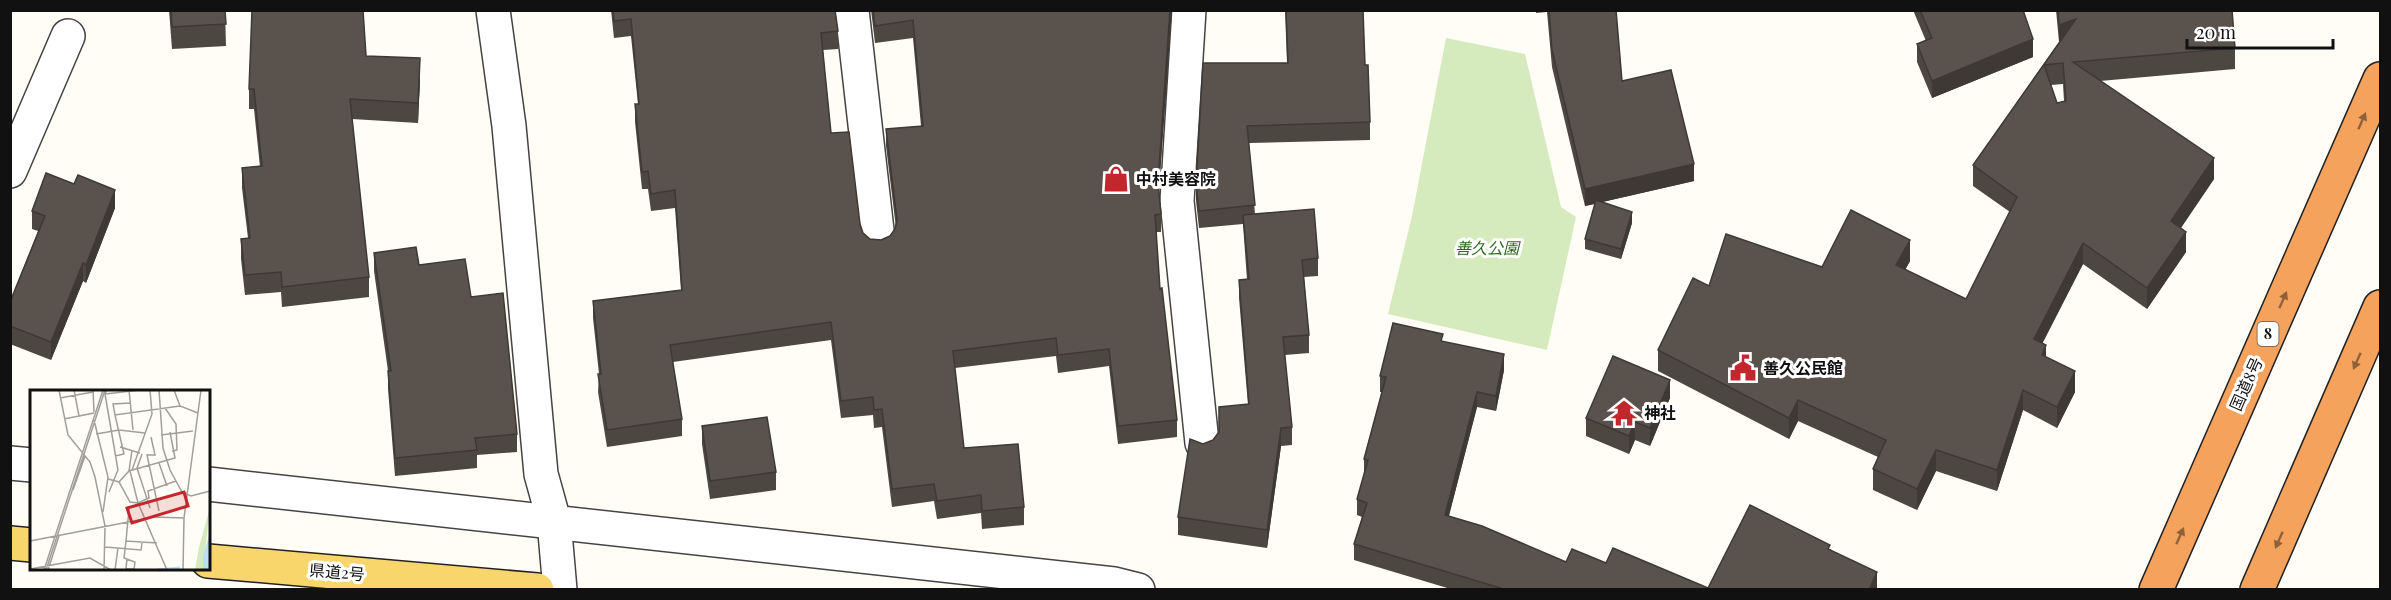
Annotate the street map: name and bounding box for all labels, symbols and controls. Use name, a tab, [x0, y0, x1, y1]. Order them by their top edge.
scale bar	[2187, 12, 2332, 50]
text: 20 m	[2196, 20, 2236, 44]
one-way arrow	[2357, 112, 2367, 130]
shop icon: 中村美容院	[1101, 164, 1131, 194]
place label: 中村美容院	[1136, 168, 1216, 189]
park label: 善久公園	[1455, 237, 1521, 258]
one-way arrow	[2279, 291, 2288, 308]
road number: 8	[2258, 322, 2278, 346]
one-way arrow	[2352, 352, 2361, 370]
public building icon: 善久公民館	[1728, 353, 1758, 383]
street label: 国道8号	[2224, 354, 2267, 414]
place label: 善久公民館	[1763, 357, 1843, 378]
inset map	[30, 390, 210, 570]
temple icon: 神社	[1609, 398, 1639, 428]
place label: 神社	[1644, 402, 1676, 423]
one-way arrow	[2175, 527, 2185, 545]
one-way arrow	[2274, 531, 2284, 549]
street label: 県道2号	[308, 559, 366, 584]

